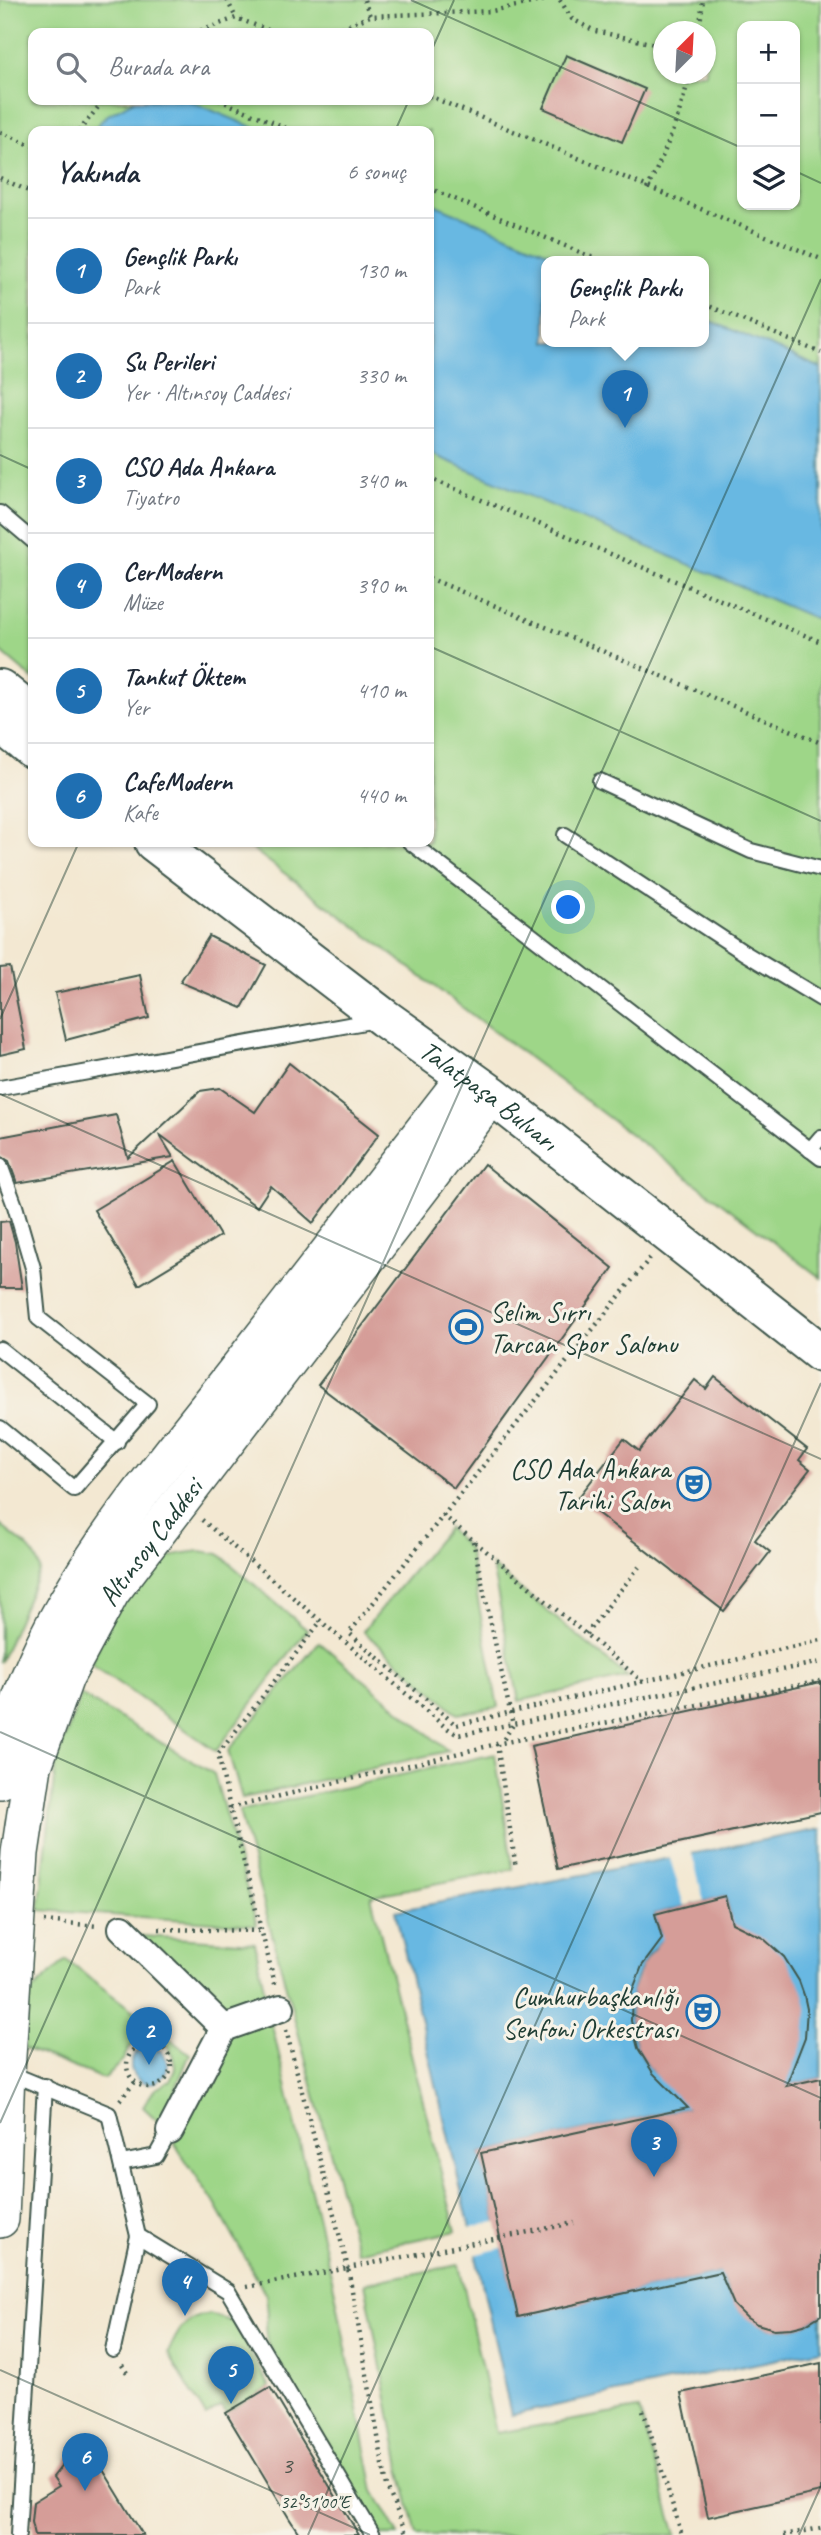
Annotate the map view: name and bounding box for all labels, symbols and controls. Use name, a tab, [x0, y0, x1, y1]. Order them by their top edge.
north arrow	[653, 21, 716, 84]
map controls	[737, 21, 800, 210]
button: +	[737, 21, 800, 84]
search box	[28, 28, 434, 105]
icon: search	[52, 48, 90, 86]
text: Burada ara	[108, 50, 209, 83]
button: −	[737, 84, 800, 147]
button: layers	[737, 147, 800, 210]
text: Yakında	[56, 153, 138, 191]
text: 6 sonuç	[347, 157, 406, 186]
text: Gençlik Parkı	[123, 240, 237, 273]
text: 1	[74, 256, 84, 285]
text: 130 m	[357, 256, 406, 285]
popup	[541, 256, 709, 347]
text: Gençlik Parkı	[568, 271, 682, 304]
text: Park	[123, 273, 159, 302]
text: Park	[568, 304, 605, 333]
text: Su Perileri	[123, 345, 214, 378]
text: 2	[74, 361, 84, 390]
text: 330 m	[357, 361, 406, 390]
pin: 1	[602, 370, 648, 428]
text: Yer · Altınsoy Caddesi	[123, 378, 289, 407]
text: CSO Ada Ankara	[123, 450, 274, 483]
text: 3	[74, 466, 84, 495]
text: 340 m	[357, 466, 406, 495]
text: Tiyatro	[123, 483, 179, 512]
text: CerModern	[123, 555, 222, 588]
text: 4	[74, 571, 84, 600]
text: 390 m	[357, 571, 406, 600]
text: Müze	[123, 588, 163, 617]
text: Tankut Öktem	[123, 660, 245, 693]
text: 5	[74, 676, 84, 705]
text: 410 m	[357, 676, 406, 705]
text: Yer	[123, 693, 149, 722]
text: CafeModern	[123, 765, 232, 798]
text: 6	[74, 781, 84, 810]
text: 440 m	[357, 781, 406, 810]
text: Kafe	[123, 798, 158, 827]
your location	[551, 890, 585, 924]
street label: Talatpaşa Bulvarı	[413, 1032, 567, 1159]
place label: Selim Sırrı Tarcan Spor Salonu	[490, 1294, 679, 1361]
sports icon: Selim Sırrı Tarcan Spor Salonu	[447, 1308, 485, 1346]
place label: CSO Ada Ankara Tarihi Salon	[510, 1451, 673, 1518]
theatre icon: CSO Ada Ankara Tarihi Salon	[675, 1465, 713, 1503]
street label: Altınsoy Caddesi	[90, 1468, 212, 1612]
place label: Cumhurbaşkanlığı Senfoni Orkestrası	[502, 1979, 680, 2046]
theatre icon: Cumhurbaşkanlığı Senfoni Orkestrası	[684, 1993, 722, 2031]
pin: 2	[126, 2007, 172, 2065]
pin: 3	[631, 2119, 677, 2177]
pin: 4	[162, 2258, 208, 2316]
pin: 5	[208, 2346, 254, 2404]
pin: 6	[62, 2433, 108, 2491]
house number: 3	[282, 2450, 295, 2480]
text: 32°51'00"E	[280, 2491, 352, 2513]

